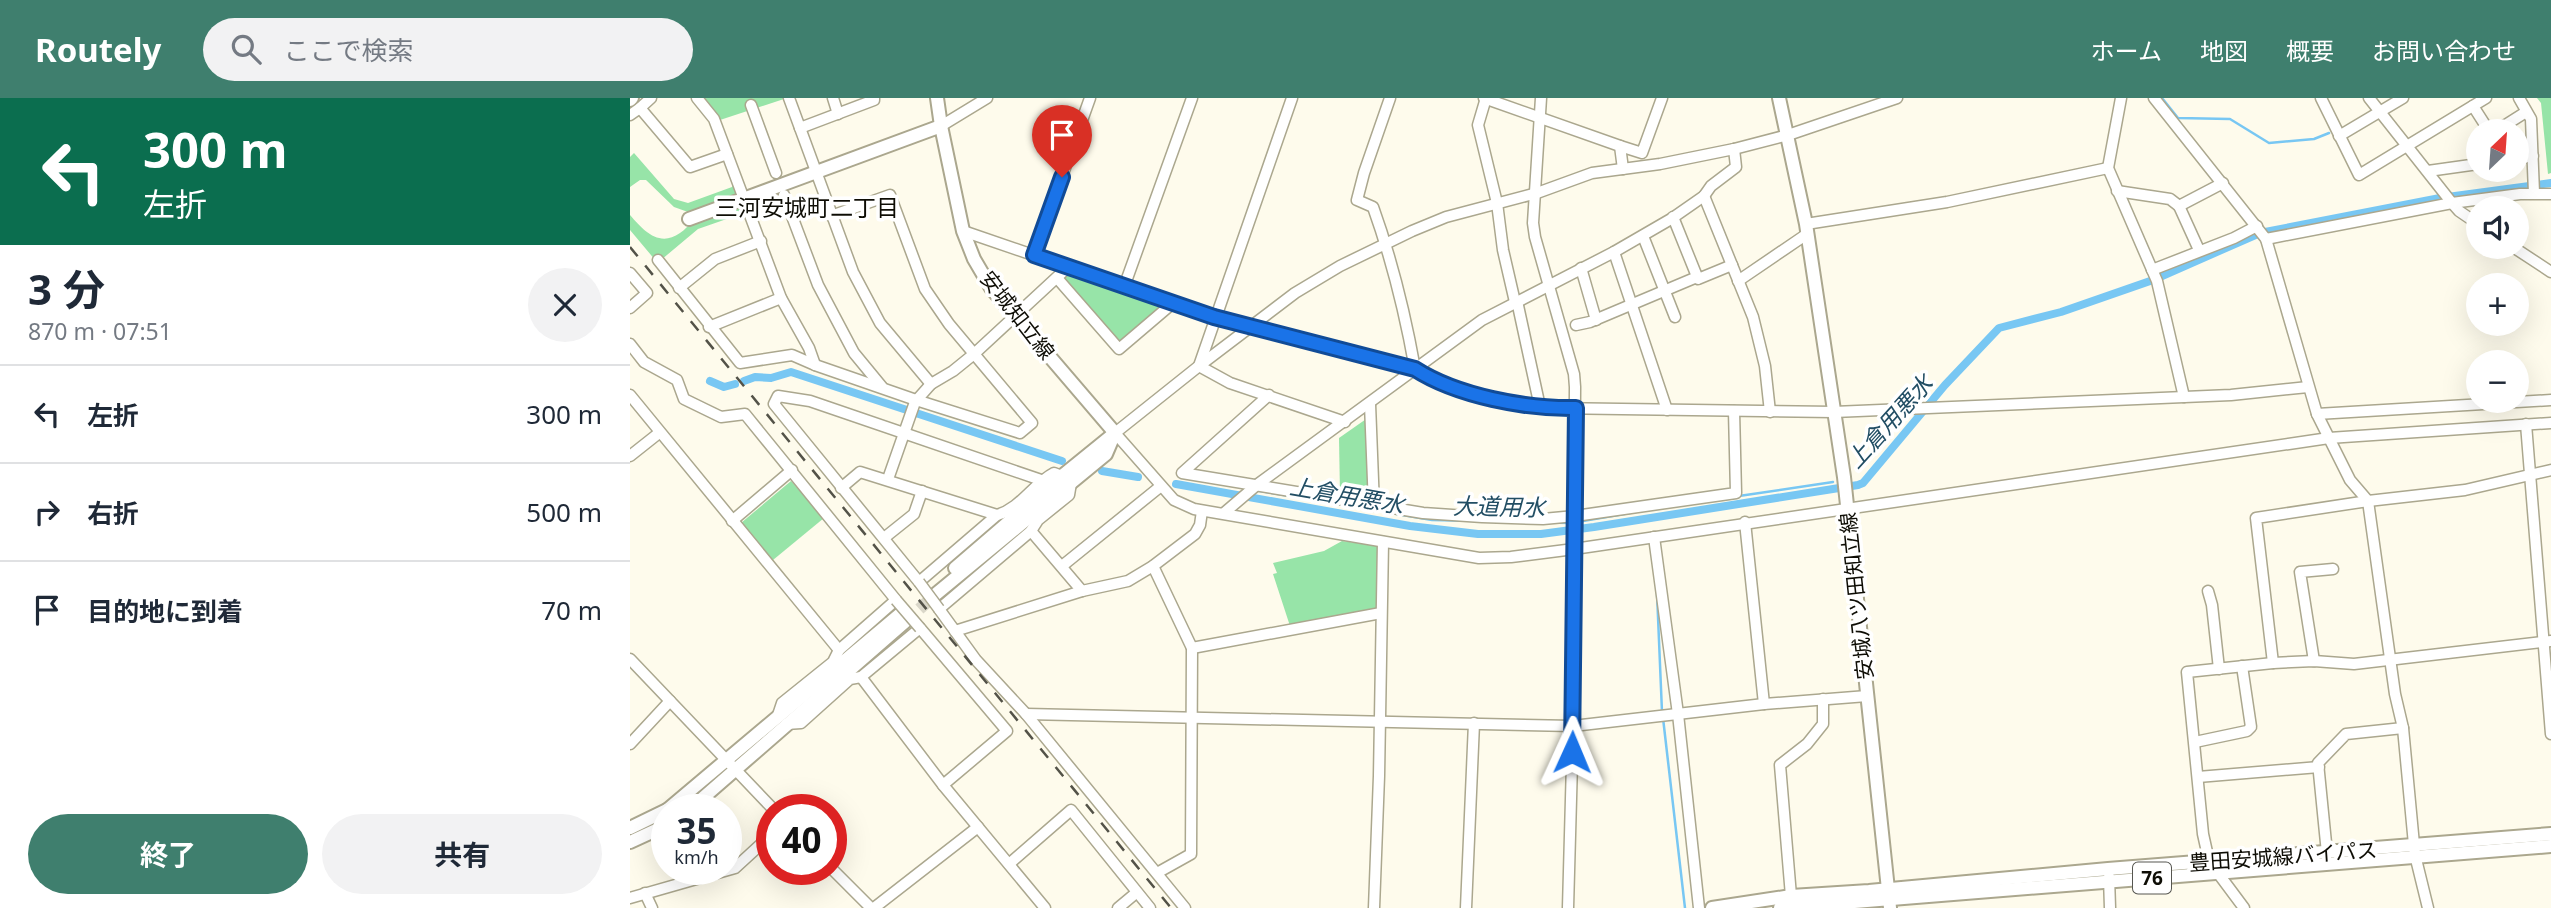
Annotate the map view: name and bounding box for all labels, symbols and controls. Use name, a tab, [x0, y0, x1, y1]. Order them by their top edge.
search box	[203, 18, 693, 81]
text: Routely	[35, 27, 161, 72]
icon: search	[227, 30, 265, 68]
text: ここで検索	[283, 32, 413, 68]
text: ホーム	[2091, 34, 2162, 67]
text: 地図	[2200, 34, 2248, 67]
text: 概要	[2286, 34, 2334, 67]
text: お問い合わせ	[2372, 34, 2516, 67]
pin	[1032, 105, 1092, 177]
text: 300 m	[143, 116, 288, 182]
icon: arrive	[1043, 116, 1081, 154]
north arrow	[2466, 119, 2529, 182]
map controls	[2466, 119, 2529, 413]
icon: left	[28, 126, 119, 217]
text: 左折	[143, 182, 207, 225]
district label: 三河安城町二丁目	[715, 191, 899, 223]
button: sound	[2466, 196, 2529, 259]
text: 3 分	[28, 260, 105, 317]
street label: 安城知立線	[975, 265, 1061, 365]
button: close	[528, 268, 602, 342]
button: +	[2466, 273, 2529, 336]
text: 870 m · 07:51	[28, 315, 172, 347]
button: −	[2466, 350, 2529, 413]
water label: 上倉用悪水	[1839, 365, 1941, 474]
icon: left	[28, 395, 66, 433]
text: 300 m	[526, 396, 602, 432]
text: 左折	[87, 397, 139, 433]
water label: 上倉用悪水	[1288, 469, 1409, 521]
water label: 大道用水	[1453, 489, 1548, 523]
icon: right	[28, 493, 66, 531]
text: 500 m	[526, 494, 602, 530]
text: 右折	[87, 495, 139, 531]
street label: 安城八ツ田知立線	[1833, 511, 1879, 681]
icon: arrive	[28, 591, 66, 629]
text: 70 m	[541, 592, 602, 628]
text: 目的地に到着	[87, 593, 243, 629]
position arrow	[1535, 715, 1609, 789]
speed limit sign: 40	[756, 794, 847, 885]
text: 35	[676, 807, 717, 854]
button: 終了	[28, 814, 308, 894]
button: 共有	[322, 814, 602, 894]
street label: 豊田安城線バイパス	[2188, 835, 2378, 877]
text: km/h	[674, 845, 719, 869]
road number: 76	[2133, 862, 2171, 894]

